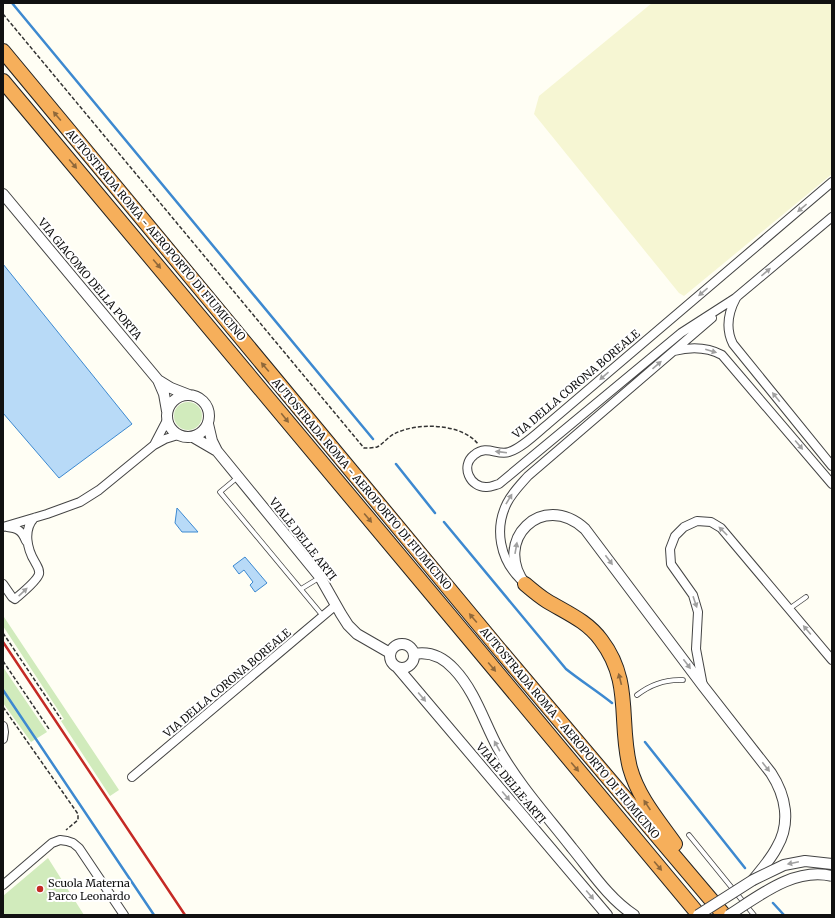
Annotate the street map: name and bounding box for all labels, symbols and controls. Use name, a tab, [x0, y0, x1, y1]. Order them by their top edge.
one-way arrow	[53, 111, 62, 121]
street label: AUTOSTRADA ROMA - AEROPORTO DI FIUMICINO	[63, 126, 249, 344]
one-way arrow	[69, 159, 78, 170]
one-way arrow	[797, 203, 808, 212]
street label: VIA GIACOMO DELLA PORTA	[34, 215, 145, 343]
one-way arrow	[153, 258, 162, 269]
one-way arrow	[761, 267, 772, 276]
one-way arrow	[698, 287, 708, 296]
street label: VIA DELLA CORONA BOREALE	[509, 327, 642, 442]
one-way arrow	[706, 348, 718, 354]
one-way arrow	[652, 360, 662, 370]
one-way arrow	[261, 361, 270, 372]
one-way arrow	[599, 371, 609, 381]
street label: AUTOSTRADA ROMA - AEROPORTO DI FIUMICINO	[269, 375, 455, 593]
one-way arrow	[771, 392, 780, 402]
one-way arrow	[281, 412, 289, 423]
one-way arrow	[794, 439, 803, 450]
one-way arrow	[495, 448, 508, 455]
one-way arrow	[506, 493, 513, 505]
street label: VIALE DELLE ARTI	[266, 494, 340, 583]
one-way arrow	[363, 513, 372, 523]
one-way arrow	[718, 526, 728, 536]
one-way arrow	[513, 542, 519, 554]
one-way arrow	[604, 555, 613, 566]
one-way arrow	[18, 588, 27, 597]
one-way arrow	[692, 596, 698, 608]
one-way arrow	[469, 613, 478, 623]
street label: AUTOSTRADA ROMA - AEROPORTO DI FIUMICINO	[477, 624, 663, 842]
one-way arrow	[803, 625, 811, 636]
street label: VIA DELLA CORONA BOREALE	[160, 626, 293, 741]
one-way arrow	[683, 659, 691, 670]
one-way arrow	[487, 661, 496, 672]
one-way arrow	[617, 673, 623, 685]
one-way arrow	[417, 691, 426, 702]
street label: VIALE DELLE ARTI	[473, 739, 549, 826]
one-way arrow	[494, 740, 501, 752]
one-way arrow	[571, 761, 580, 772]
one-way arrow	[762, 761, 771, 772]
one-way arrow	[501, 791, 510, 801]
one-way arrow	[643, 799, 651, 810]
one-way arrow	[787, 860, 800, 866]
one-way arrow	[654, 861, 663, 872]
place label: Scuola Materna Parco Leonardo	[48, 876, 131, 903]
marker: Scuola Materna Parco Leonardo	[35, 884, 45, 894]
one-way arrow	[585, 890, 594, 900]

